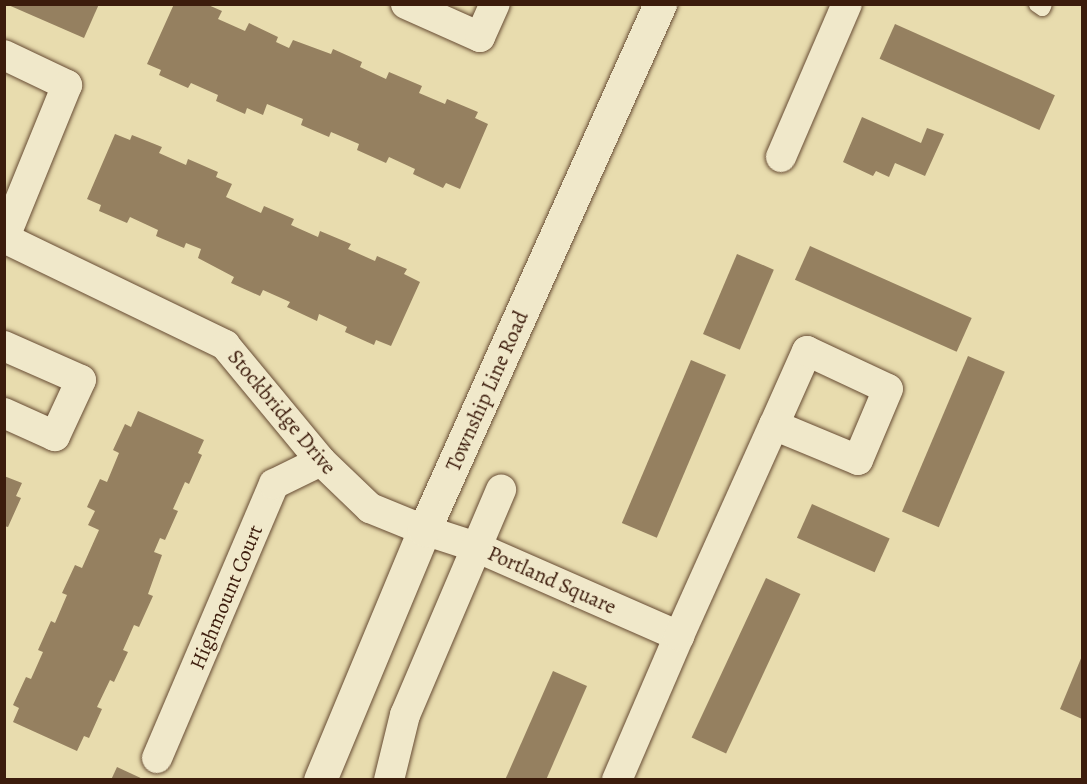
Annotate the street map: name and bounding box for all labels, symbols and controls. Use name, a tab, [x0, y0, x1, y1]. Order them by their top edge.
street label: Township Line Road	[440, 307, 534, 475]
street label: Stockbridge Drive	[223, 345, 341, 479]
street label: Highmount Court	[184, 521, 268, 673]
street label: Portland Square	[484, 540, 620, 620]

